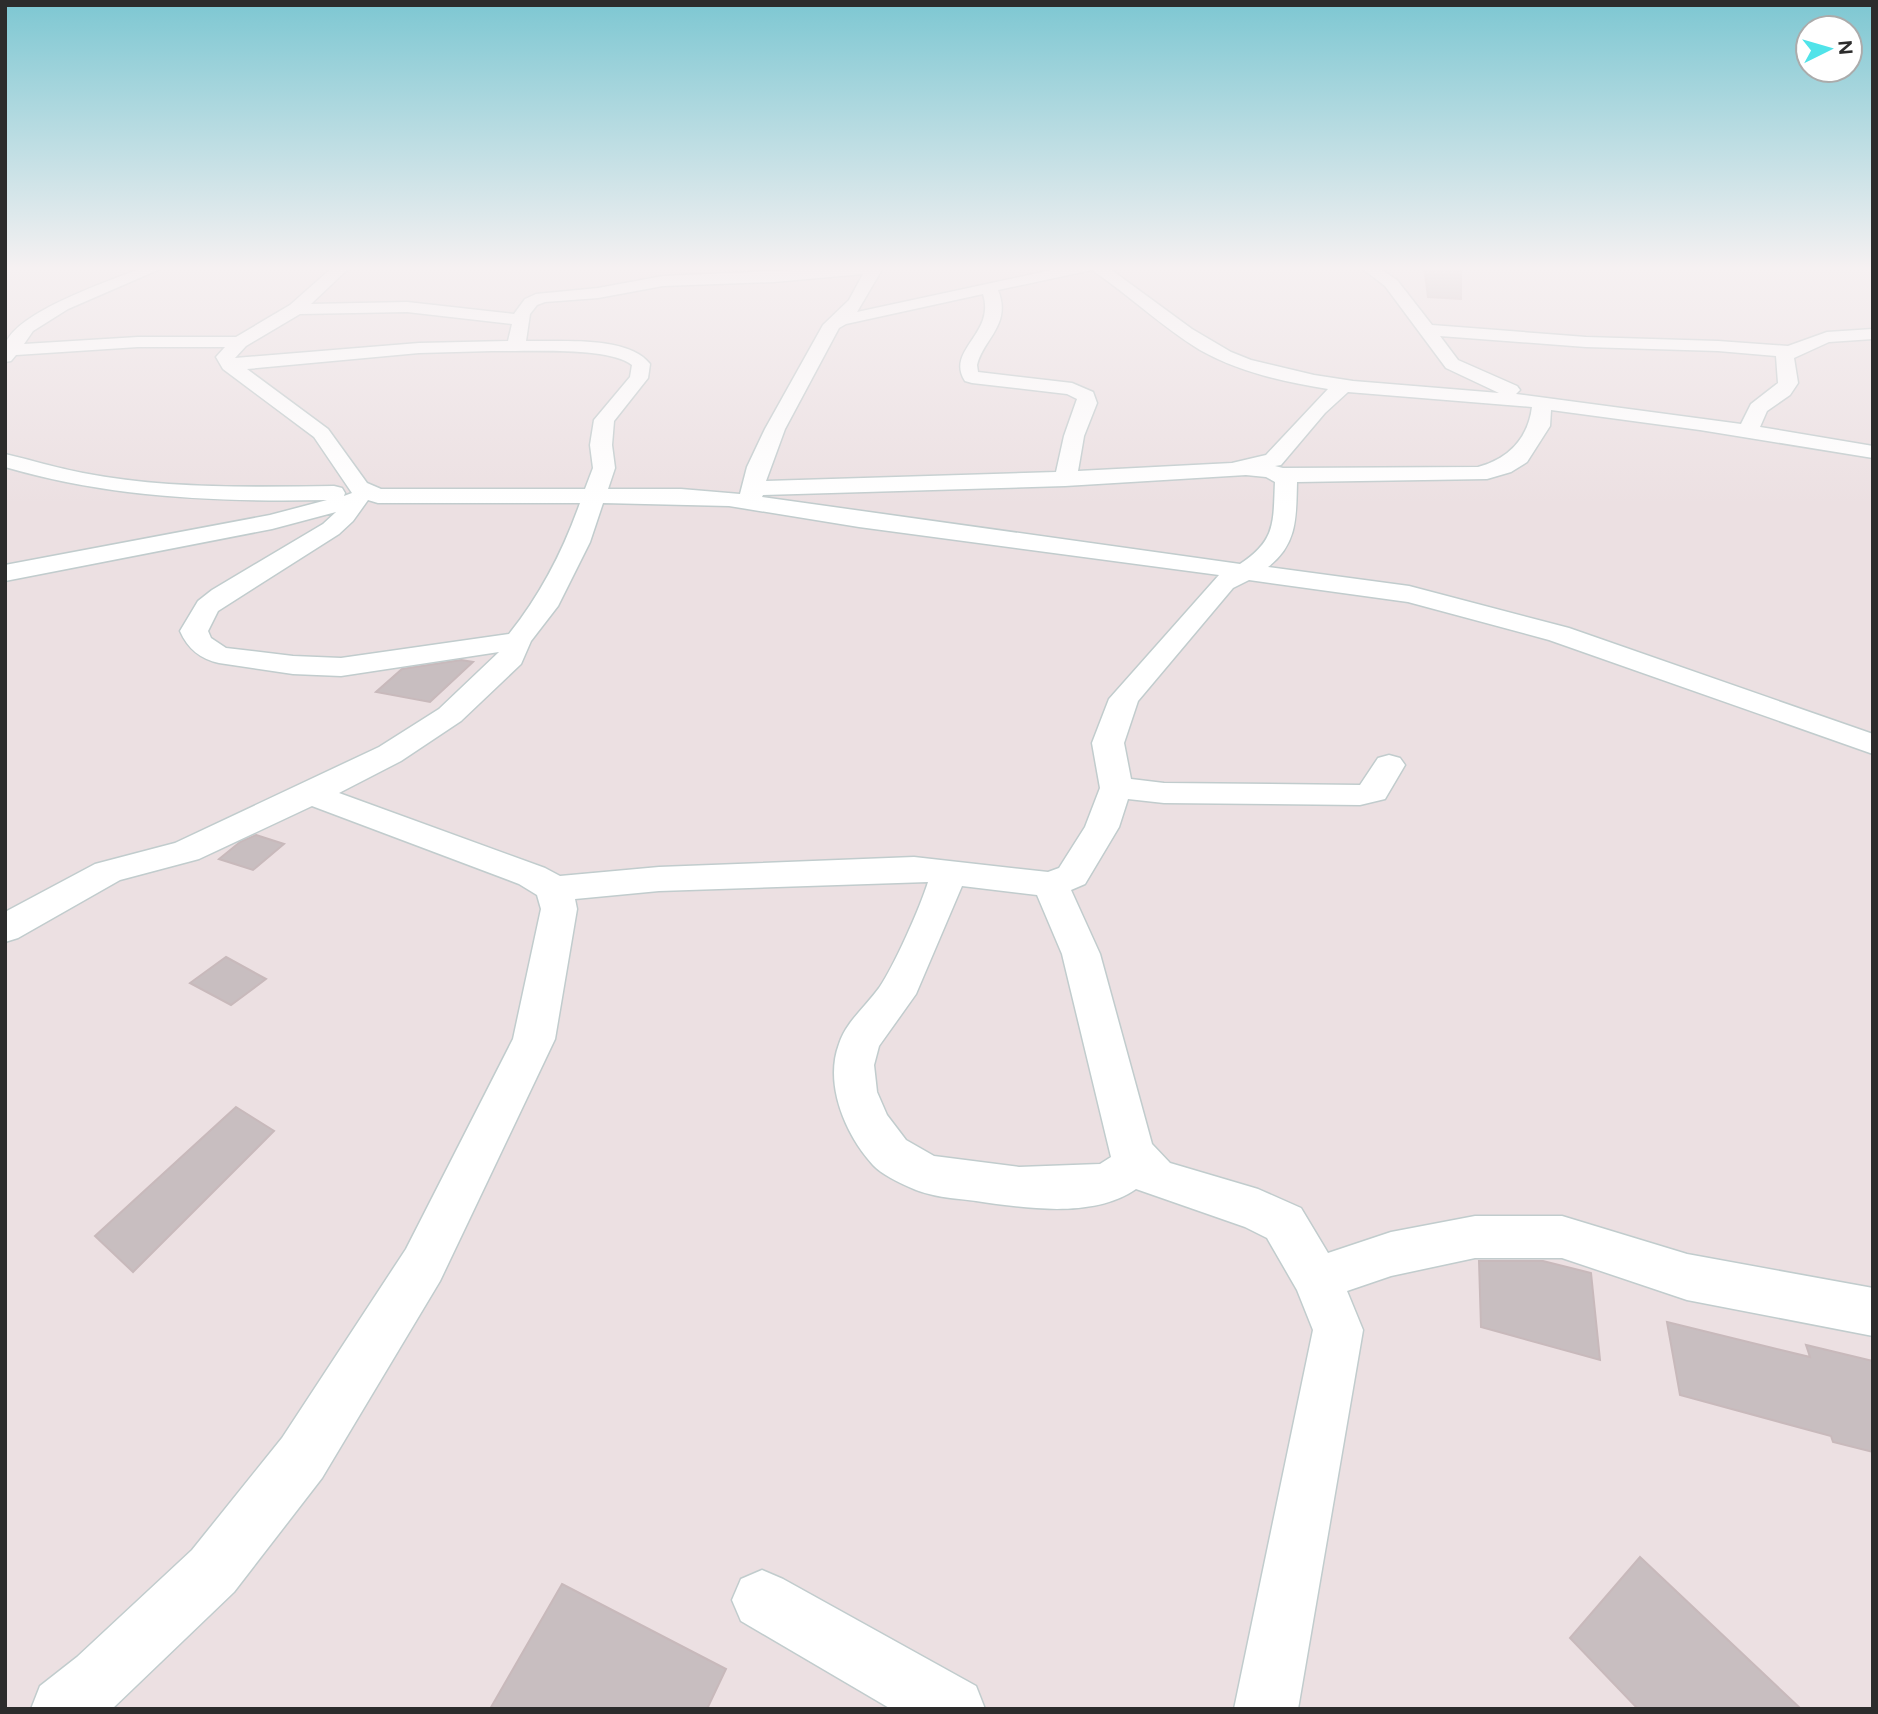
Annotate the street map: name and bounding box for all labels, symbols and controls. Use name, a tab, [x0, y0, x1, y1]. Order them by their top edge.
north arrow	[1794, 14, 1864, 84]
text: N	[1833, 39, 1858, 56]

